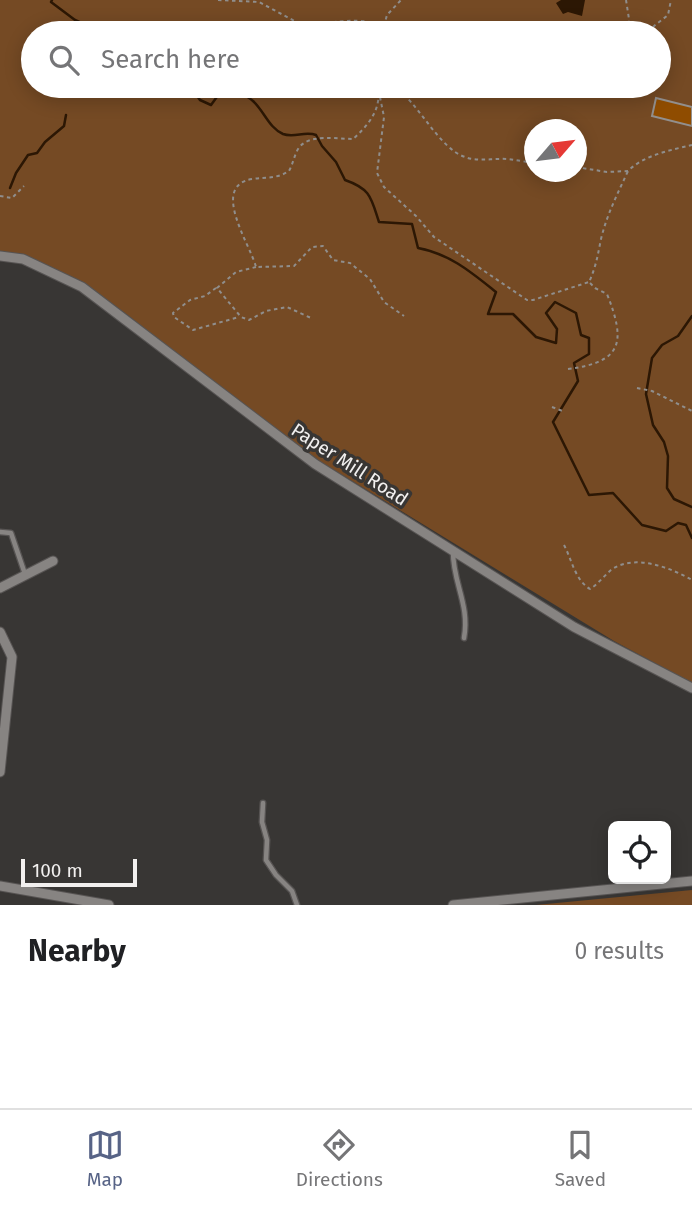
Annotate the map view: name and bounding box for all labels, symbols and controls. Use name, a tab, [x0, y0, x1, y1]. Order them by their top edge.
search box	[21, 21, 671, 98]
icon: search	[45, 41, 83, 79]
text: Search here	[101, 44, 240, 75]
north arrow	[524, 119, 587, 182]
street label: Paper Mill Road	[287, 418, 412, 511]
map controls	[608, 821, 671, 884]
button: locate	[608, 821, 671, 884]
scale bar	[21, 856, 136, 888]
text: 100 m	[32, 859, 83, 882]
text: Nearby	[28, 933, 126, 969]
text: 0 results	[574, 937, 664, 965]
tab: Map	[86, 1126, 124, 1191]
tab: Directions	[296, 1126, 383, 1191]
tab: Saved	[555, 1126, 606, 1191]

